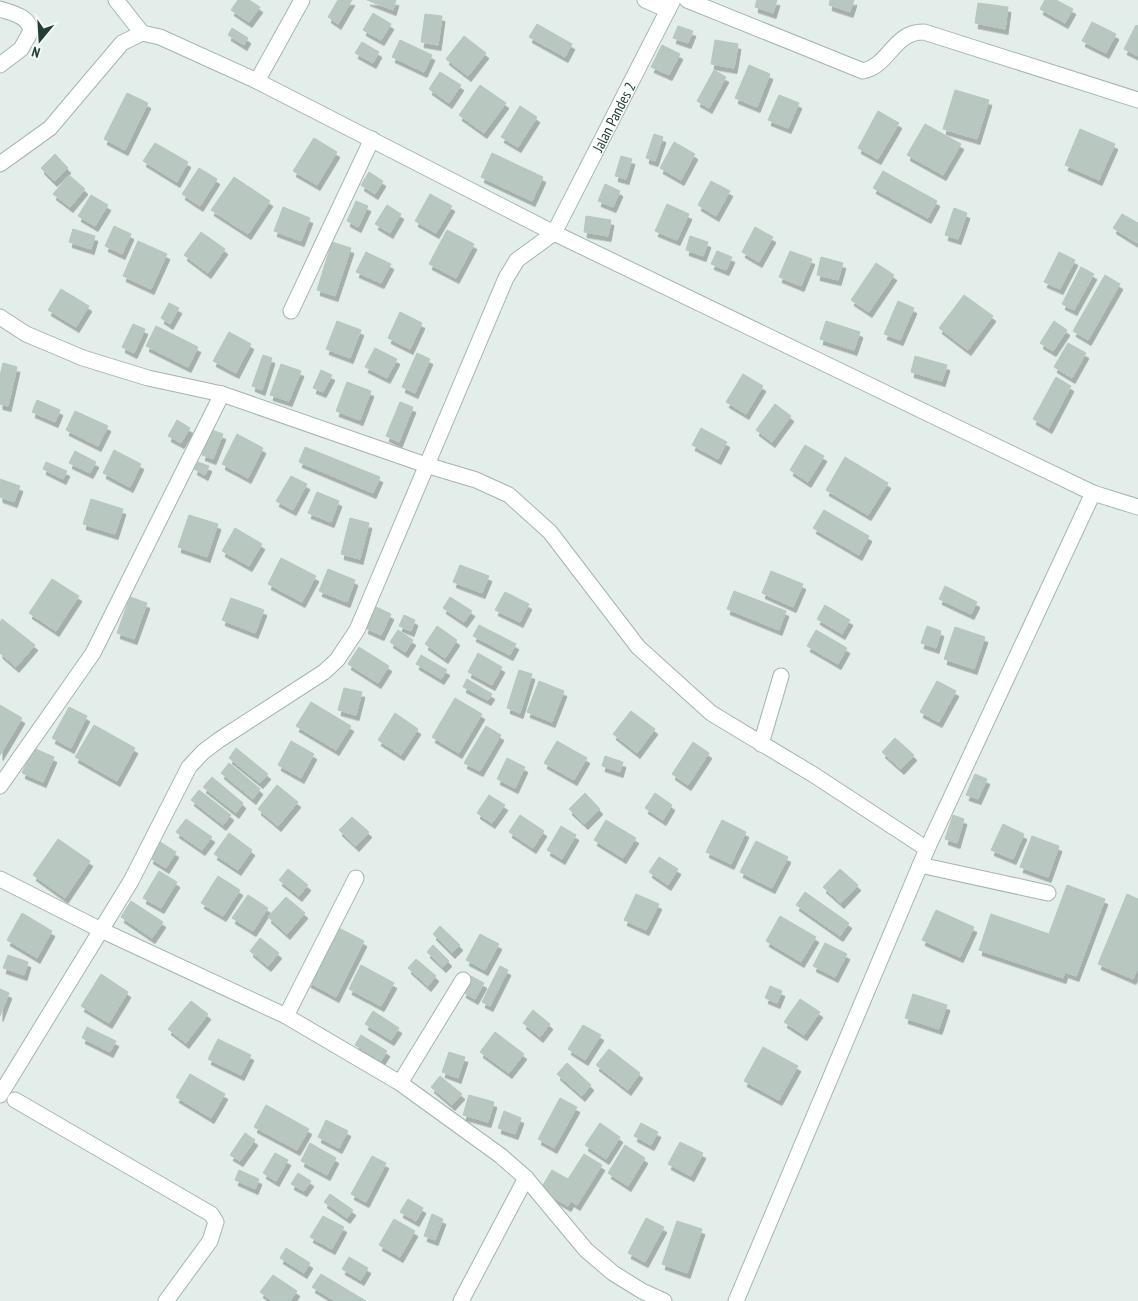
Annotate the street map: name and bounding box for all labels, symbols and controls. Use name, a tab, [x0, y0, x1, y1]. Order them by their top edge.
north arrow	[15, 15, 65, 65]
text: N	[30, 43, 42, 62]
street label: Jalan Pandes 2	[587, 79, 639, 156]

